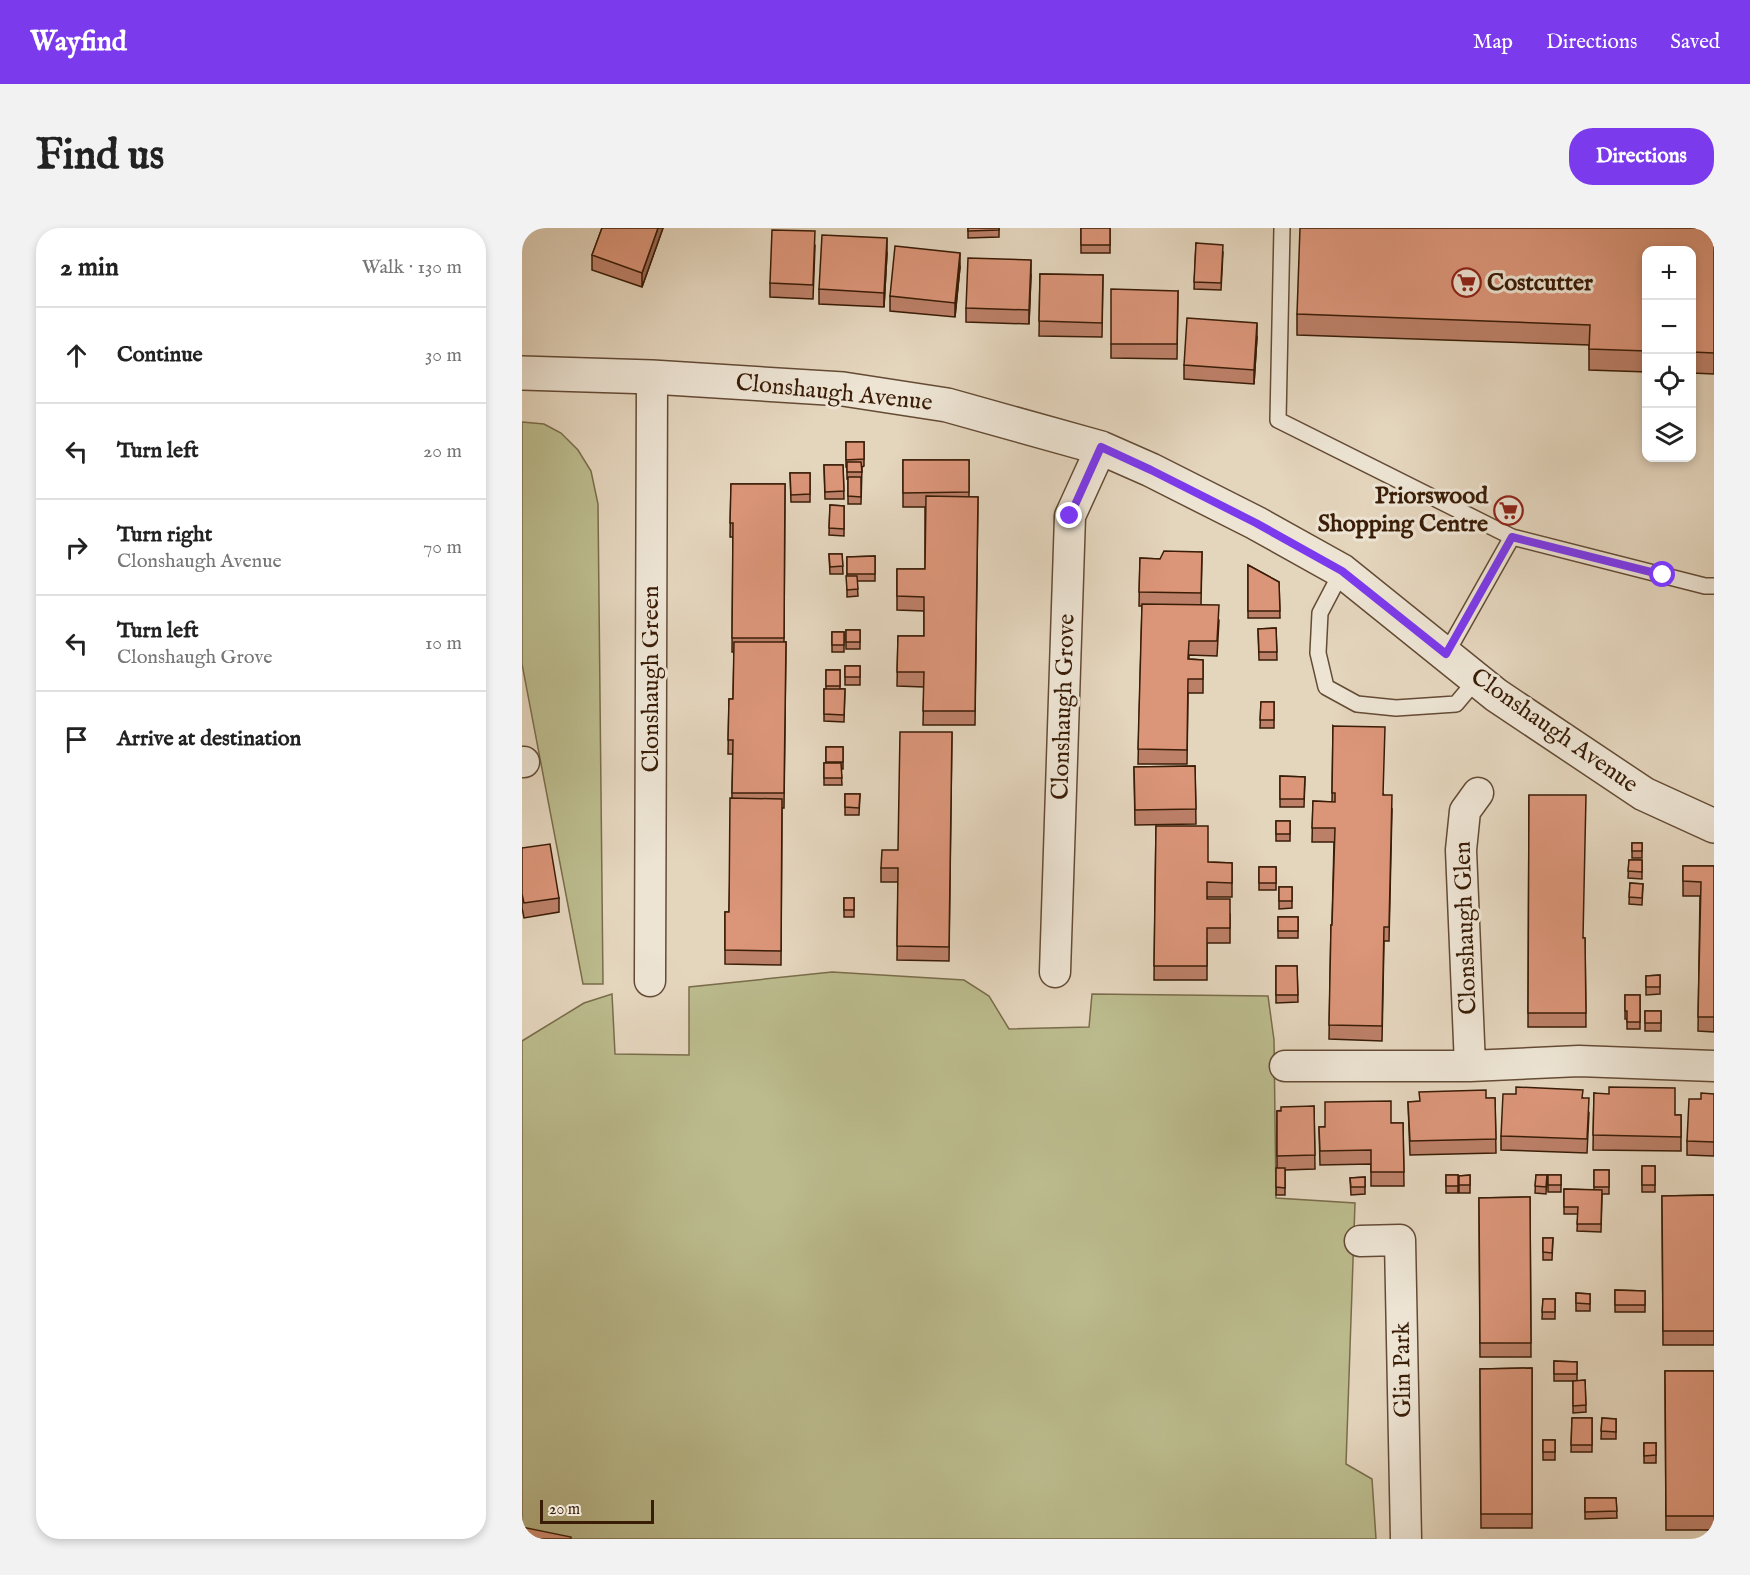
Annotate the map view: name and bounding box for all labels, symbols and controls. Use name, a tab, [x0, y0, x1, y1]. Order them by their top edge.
text: Wayfind	[30, 25, 127, 60]
text: Map	[1473, 29, 1513, 56]
text: Directions	[1546, 29, 1637, 56]
text: Saved	[1670, 29, 1720, 56]
button: Directions	[1569, 128, 1714, 185]
text: Find us	[36, 130, 164, 183]
map controls	[1642, 246, 1696, 462]
button: +	[1642, 246, 1696, 300]
text: 2 min	[60, 251, 119, 284]
text: Walk · 130 m	[362, 255, 462, 280]
supermarket icon: Costcutter	[1450, 267, 1482, 299]
place label: Costcutter	[1487, 268, 1593, 299]
button: −	[1642, 300, 1696, 354]
icon: ahead	[60, 339, 93, 372]
text: Continue	[117, 341, 203, 369]
text: 30 m	[425, 343, 462, 368]
button: locate	[1642, 354, 1696, 408]
street label: Clonshaugh Avenue	[734, 367, 934, 419]
button: layers	[1642, 408, 1696, 462]
icon: left	[60, 435, 93, 468]
text: Turn left	[117, 437, 199, 465]
text: 20 m	[423, 439, 462, 464]
place label: Priorswood Shopping Centre	[1318, 481, 1489, 540]
supermarket icon: Priorswood Shopping Centre	[1493, 494, 1525, 526]
route end	[1056, 502, 1082, 528]
text: Turn right	[117, 521, 212, 549]
icon: right	[60, 531, 93, 564]
text: 70 m	[423, 535, 462, 560]
text: Clonshaugh Avenue	[117, 549, 282, 574]
route start	[1649, 561, 1675, 587]
street label: Clonshaugh Green	[636, 585, 667, 773]
street label: Clonshaugh Grove	[1045, 613, 1083, 801]
text: Turn left	[117, 617, 199, 645]
icon: left	[60, 627, 93, 660]
text: 10 m	[425, 631, 462, 656]
text: Clonshaugh Grove	[117, 645, 272, 670]
street label: Clonshaugh Avenue	[1464, 662, 1644, 800]
icon: arrive	[60, 723, 93, 756]
text: Arrive at destination	[117, 725, 301, 753]
street label: Clonshaugh Glen	[1447, 840, 1485, 1015]
street label: Glin Park	[1387, 1322, 1419, 1418]
scale bar	[540, 1497, 654, 1524]
text: 20 m	[549, 1500, 580, 1520]

